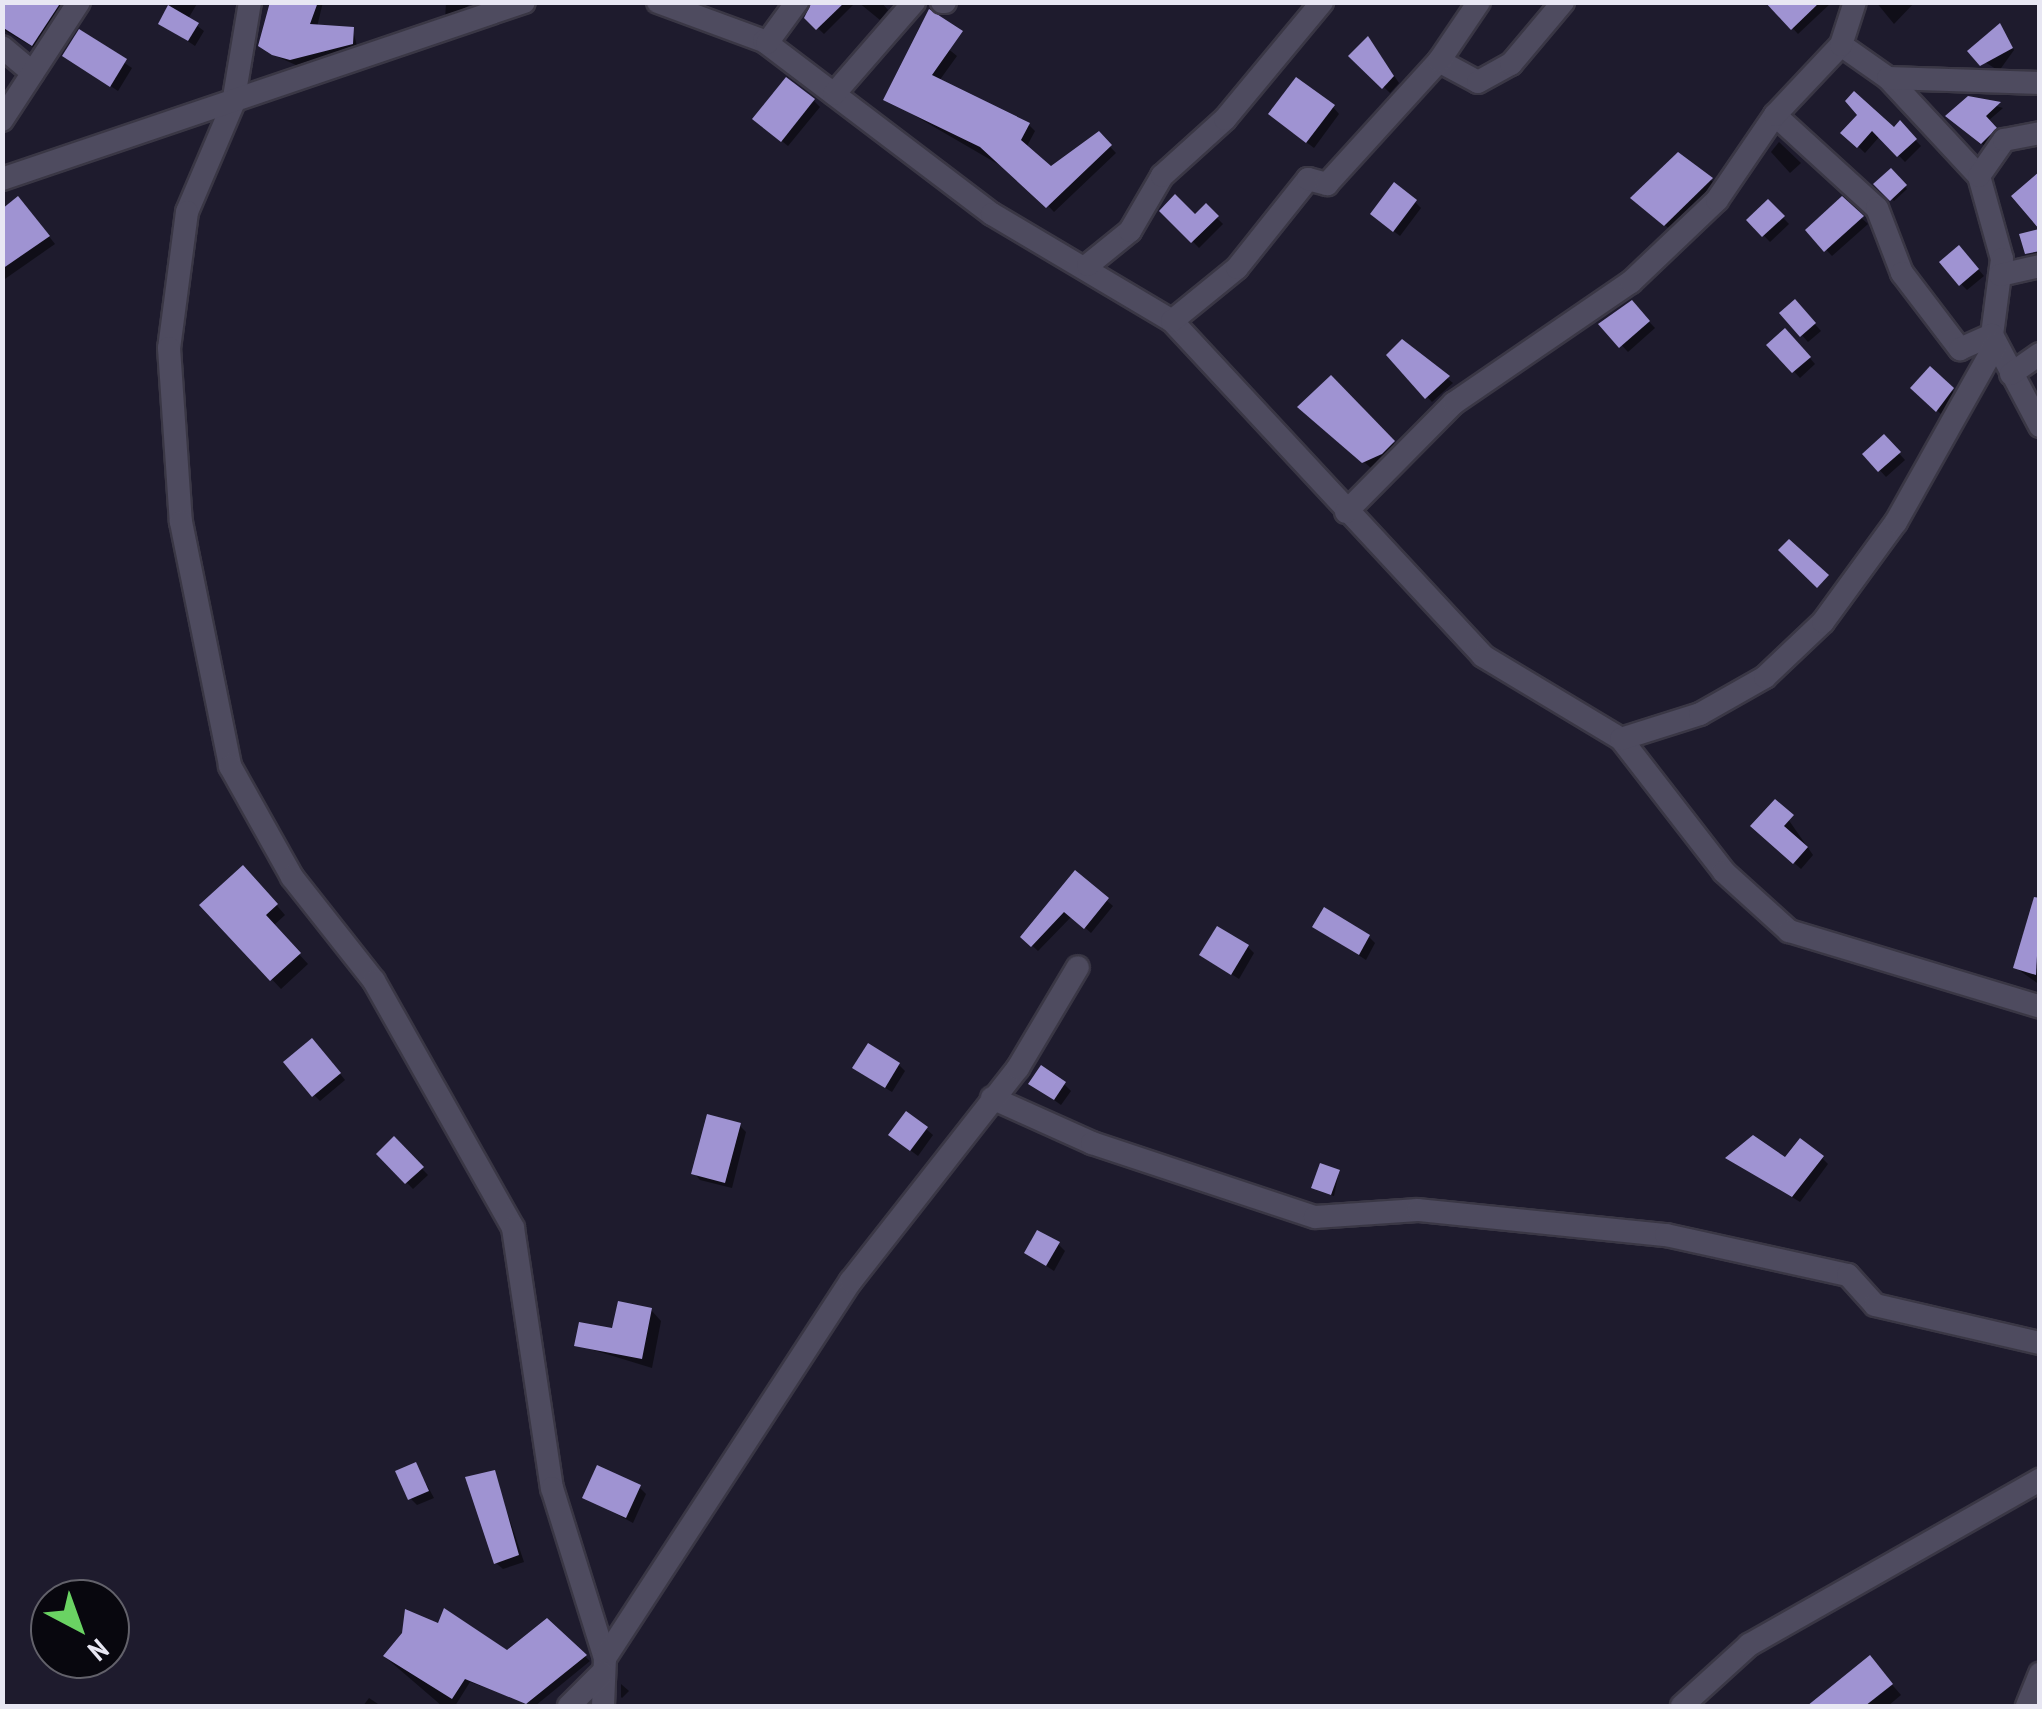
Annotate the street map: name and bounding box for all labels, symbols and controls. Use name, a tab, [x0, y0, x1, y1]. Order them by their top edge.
north arrow	[30, 1579, 130, 1679]
text: N	[81, 1632, 117, 1669]

